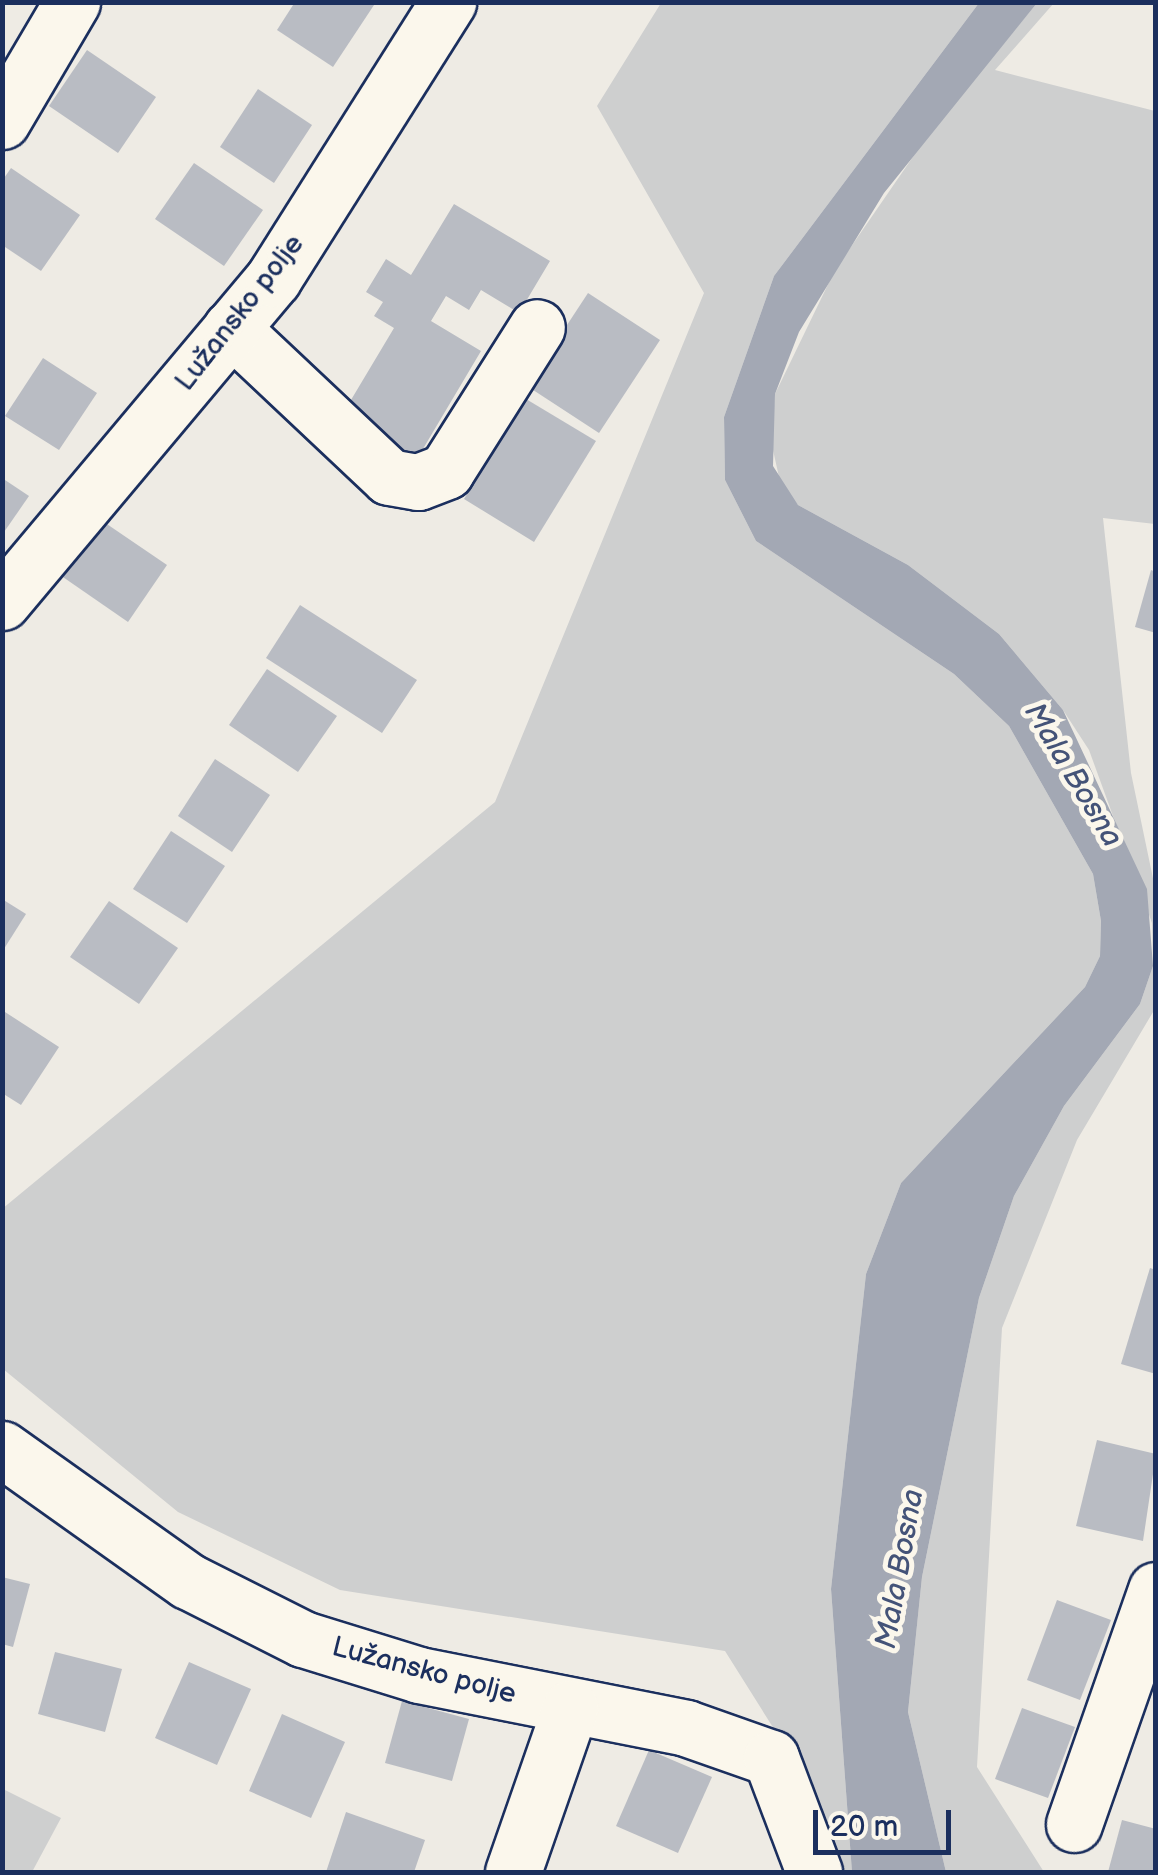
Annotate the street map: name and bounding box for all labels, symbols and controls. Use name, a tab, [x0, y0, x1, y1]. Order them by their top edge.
street label: Lužansko polje	[169, 228, 311, 398]
water label: Mala Bosna	[1016, 697, 1130, 853]
water label: Mala Bosna	[868, 1486, 932, 1652]
street label: Lužansko polje	[328, 1630, 520, 1712]
scale bar	[818, 1790, 956, 1852]
text: 20 m	[830, 1809, 898, 1845]

